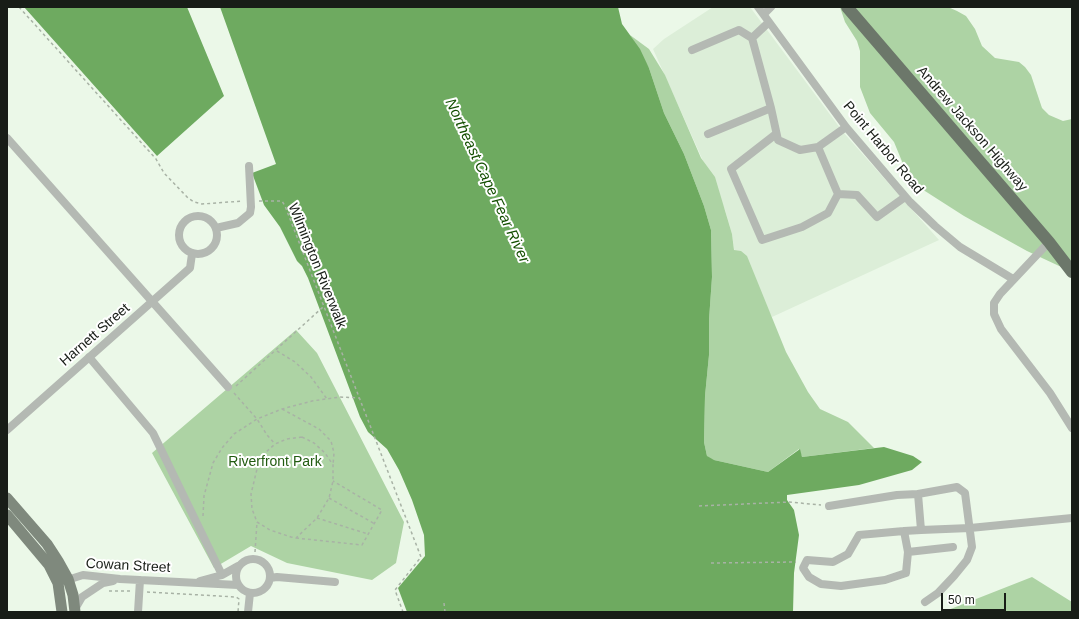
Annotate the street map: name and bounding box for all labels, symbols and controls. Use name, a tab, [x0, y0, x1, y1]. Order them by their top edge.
street label: Andrew Jackson Highway	[913, 63, 1031, 195]
water label: Northeast Cape Fear River	[441, 96, 533, 266]
street label: Point Harbor Road	[839, 98, 927, 198]
street label: Wilmington Riverwalk	[284, 201, 350, 331]
street label: Harnett Street	[57, 300, 133, 370]
park label: Riverfront Park	[228, 454, 322, 470]
street label: Cowan Street	[85, 555, 171, 577]
scale bar	[943, 585, 1008, 611]
text: 50 m	[948, 593, 975, 607]

